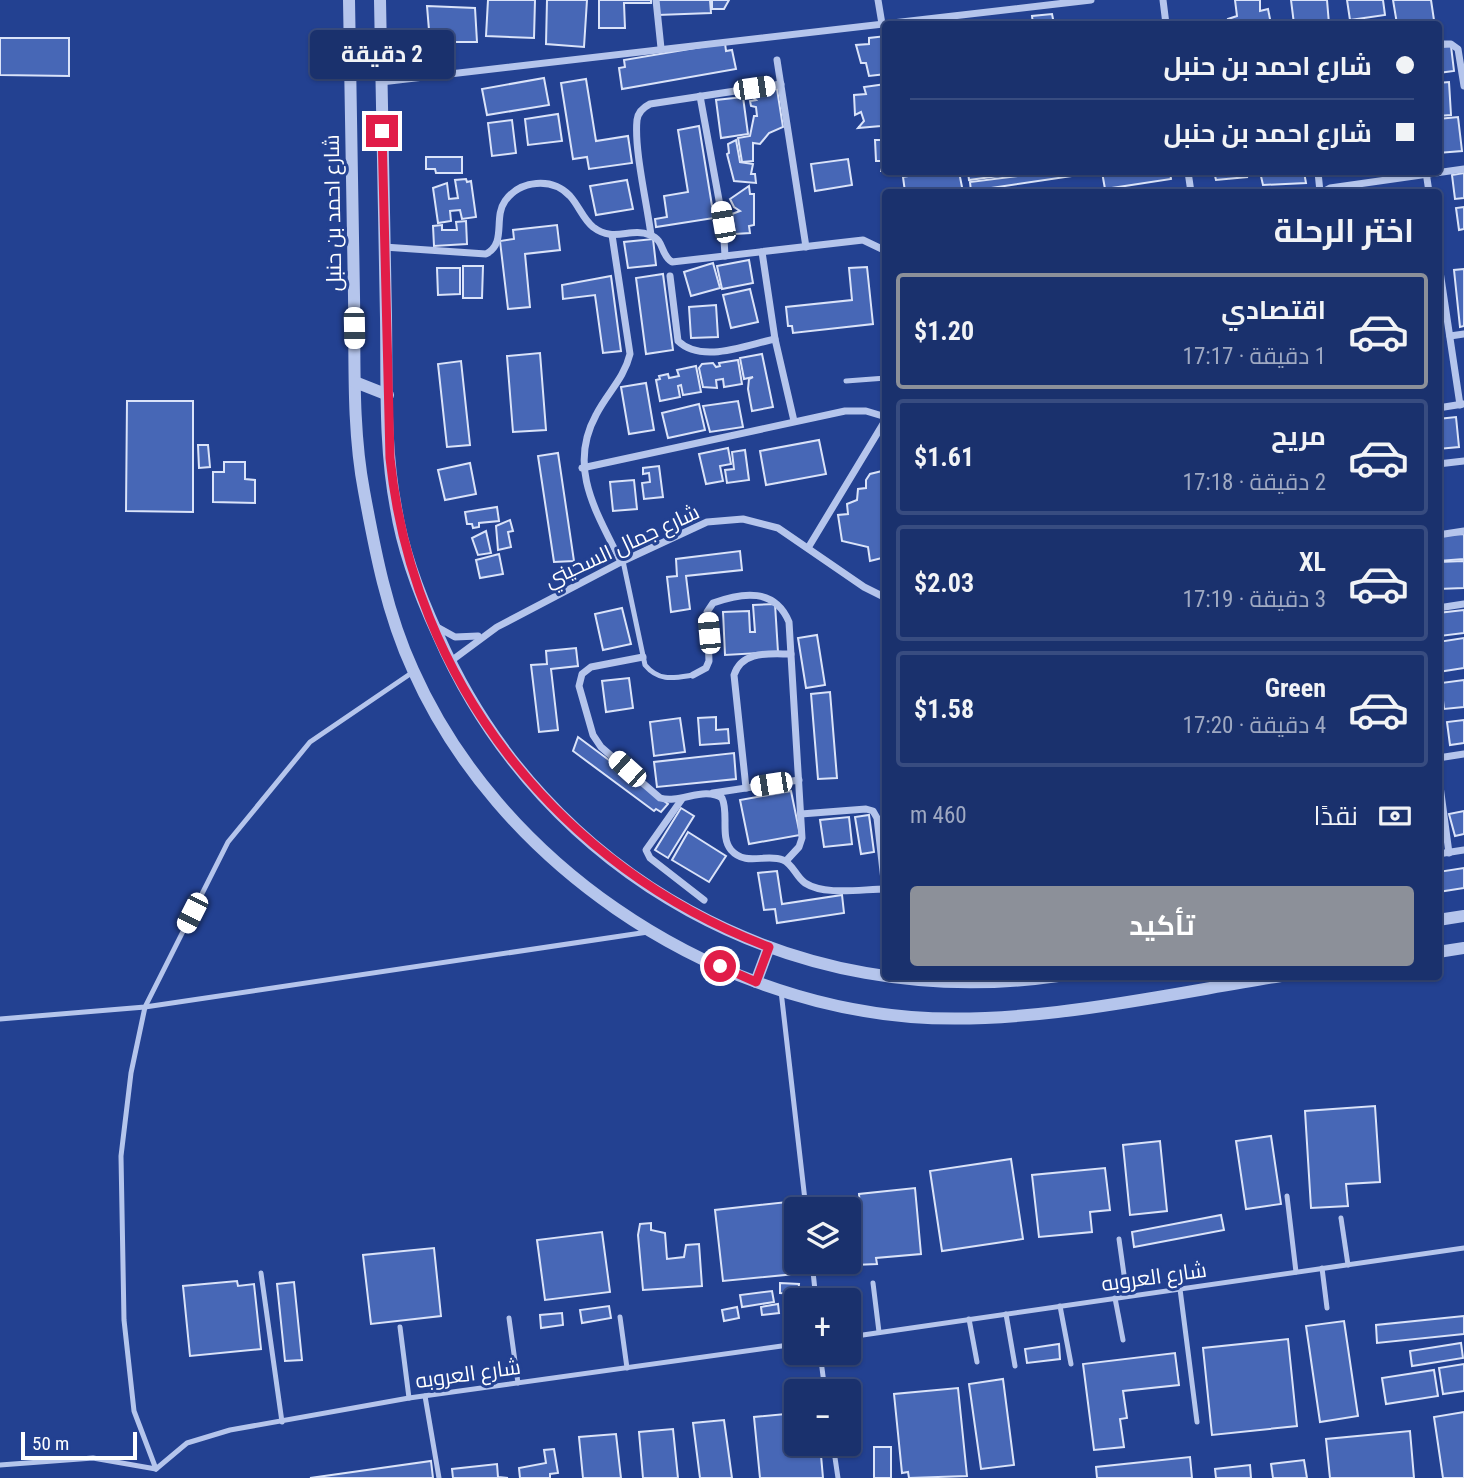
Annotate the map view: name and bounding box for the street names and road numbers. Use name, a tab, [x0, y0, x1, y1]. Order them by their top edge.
street label: شارع احمد بن حنبل	[320, 134, 348, 292]
street label: شارع جمال السحيني	[541, 500, 705, 596]
street label: شارع العروبه	[1100, 1258, 1208, 1298]
street label: شارع العروبه	[414, 1355, 522, 1395]

